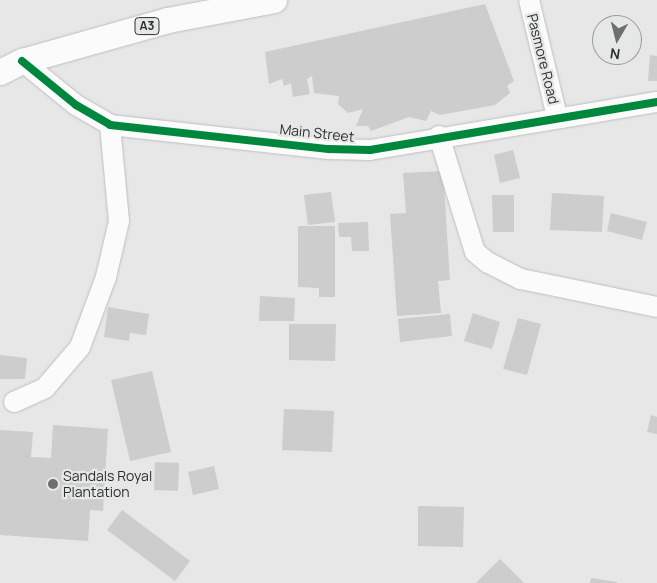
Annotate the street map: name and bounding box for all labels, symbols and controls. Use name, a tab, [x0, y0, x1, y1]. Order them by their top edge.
street label: Pasmore Road	[524, 12, 562, 106]
north arrow	[592, 15, 642, 65]
road number: A3	[133, 16, 161, 36]
text: N	[609, 44, 621, 64]
street label: Main Street	[279, 121, 355, 145]
place label: Sandals Royal Plantation	[63, 468, 152, 501]
marker: Sandals Royal Plantation	[47, 478, 59, 490]

